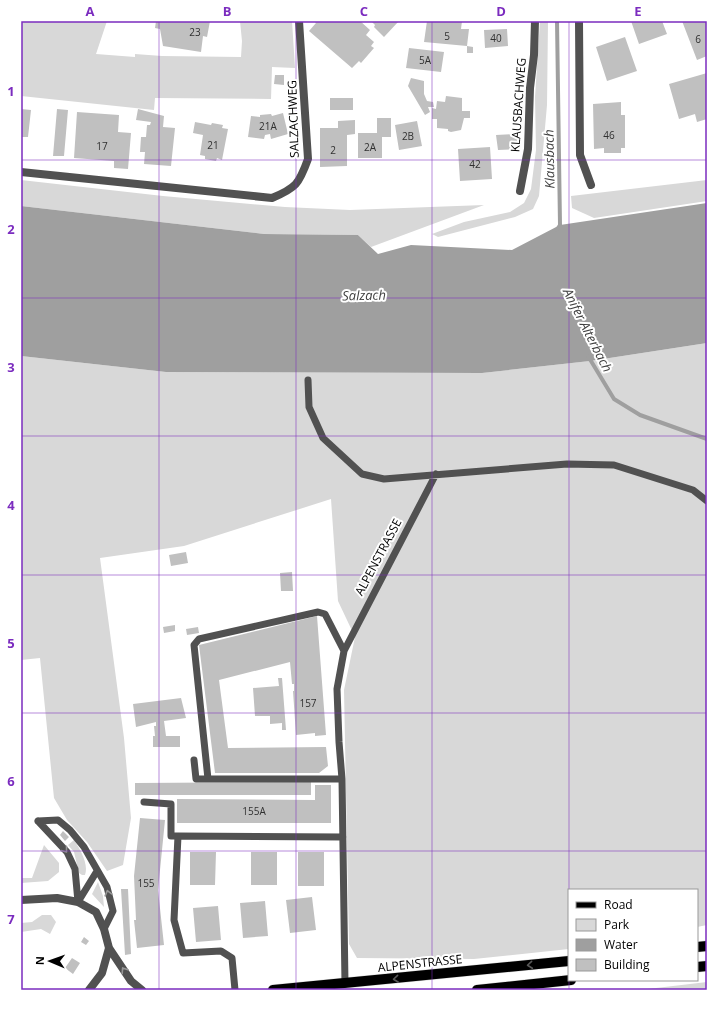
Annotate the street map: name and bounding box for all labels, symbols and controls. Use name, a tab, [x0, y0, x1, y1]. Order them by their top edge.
text: A	[86, 2, 95, 20]
text: B	[223, 2, 232, 20]
text: C	[360, 2, 368, 20]
text: D	[496, 2, 506, 20]
text: E	[634, 2, 642, 20]
house number: 23	[189, 25, 201, 39]
house number: 5	[444, 29, 450, 43]
house number: 40	[490, 31, 502, 45]
house number: 6	[695, 32, 701, 46]
house number: 5A	[419, 53, 432, 67]
street label: KLAUSBACHWEG	[506, 57, 530, 153]
street label: SALZACHWEG	[283, 80, 303, 158]
text: 1	[7, 82, 15, 100]
house number: 21A	[259, 119, 278, 133]
house number: 46	[603, 128, 615, 142]
house number: 2B	[402, 129, 414, 143]
water label: Klausbach	[539, 129, 559, 189]
house number: 21	[207, 138, 219, 152]
house number: 17	[96, 139, 108, 153]
house number: 2A	[364, 140, 377, 154]
house number: 2	[330, 143, 336, 157]
house number: 42	[469, 157, 481, 171]
text: 2	[7, 220, 15, 238]
water label: Anifer Alterbach	[559, 284, 617, 375]
water label: Salzach	[342, 286, 386, 304]
text: 3	[7, 358, 15, 376]
text: 4	[7, 496, 15, 514]
street label: ALPENSTRASSE	[351, 516, 405, 598]
text: 5	[7, 634, 15, 652]
house number: 157	[299, 696, 317, 710]
text: 6	[7, 772, 15, 790]
house number: 155A	[242, 804, 266, 818]
one-way arrow	[60, 845, 67, 853]
house number: 155	[137, 876, 155, 890]
one-way arrow	[104, 889, 113, 896]
legend	[568, 889, 698, 981]
text: Road	[604, 896, 633, 913]
text: 7	[7, 910, 15, 928]
text: Park	[604, 916, 630, 933]
text: Water	[604, 936, 638, 953]
north arrow	[30, 941, 70, 981]
street label: ALPENSTRASSE	[377, 950, 463, 976]
text: N	[32, 956, 47, 965]
text: Building	[604, 956, 650, 973]
one-way arrow	[527, 960, 533, 969]
one-way arrow	[122, 968, 129, 975]
one-way arrow	[393, 974, 399, 983]

